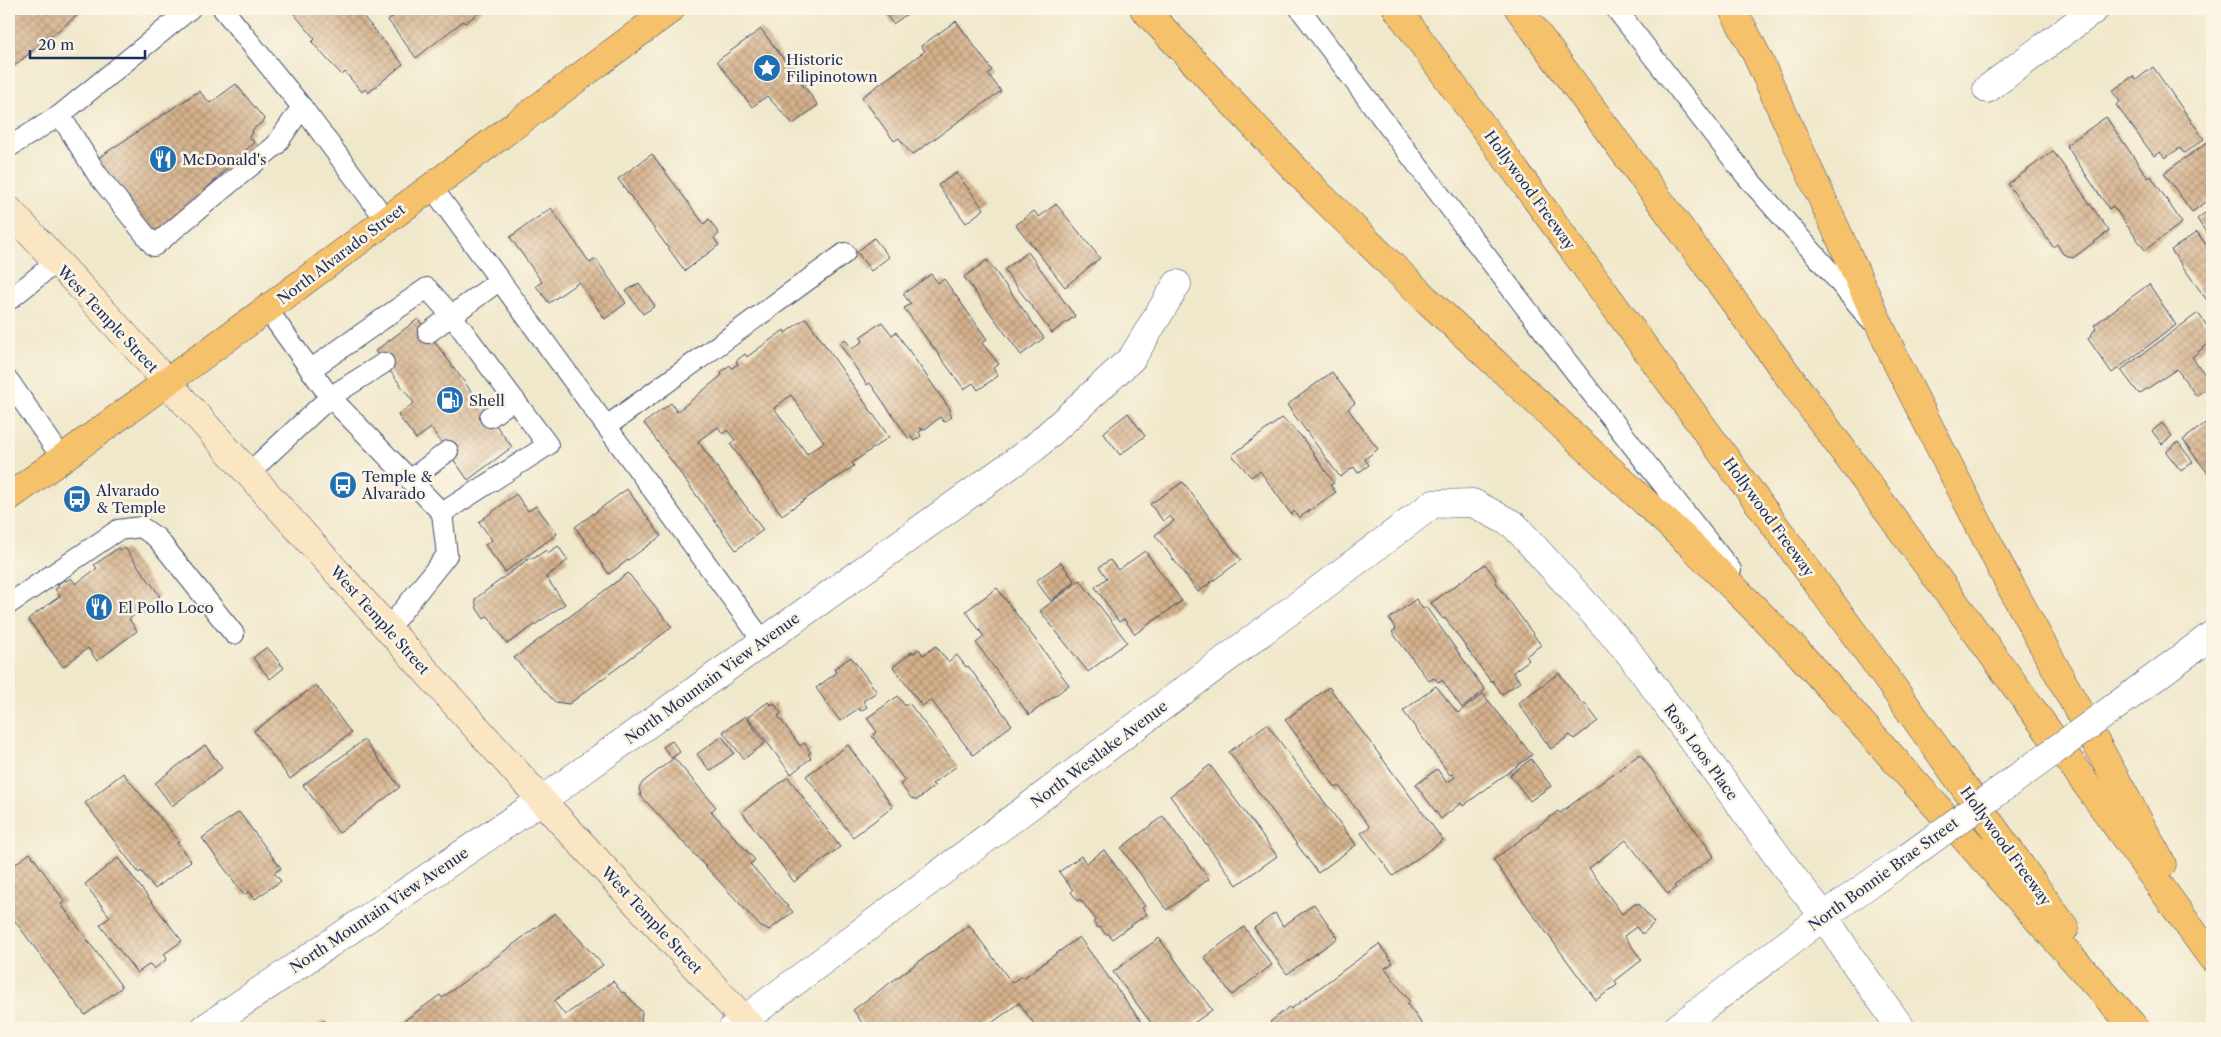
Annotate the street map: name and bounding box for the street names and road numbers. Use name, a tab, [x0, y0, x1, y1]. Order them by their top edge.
street label: Hollywood Freeway	[1480, 127, 1580, 254]
street label: North Alvarado Street	[273, 199, 409, 308]
street label: West Temple Street	[53, 261, 163, 377]
street label: Hollywood Freeway	[1719, 454, 1819, 581]
street label: West Temple Street	[326, 561, 434, 679]
street label: North Mountain View Avenue	[621, 608, 803, 748]
street label: North Westlake Avenue	[1027, 696, 1171, 812]
street label: Ross Loos Place	[1660, 700, 1742, 804]
street label: Hollywood Freeway	[1956, 783, 2056, 910]
street label: North Bonnie Brae Street	[1804, 813, 1962, 935]
street label: North Mountain View Avenue	[286, 843, 472, 977]
street label: West Temple Street	[597, 862, 707, 978]

